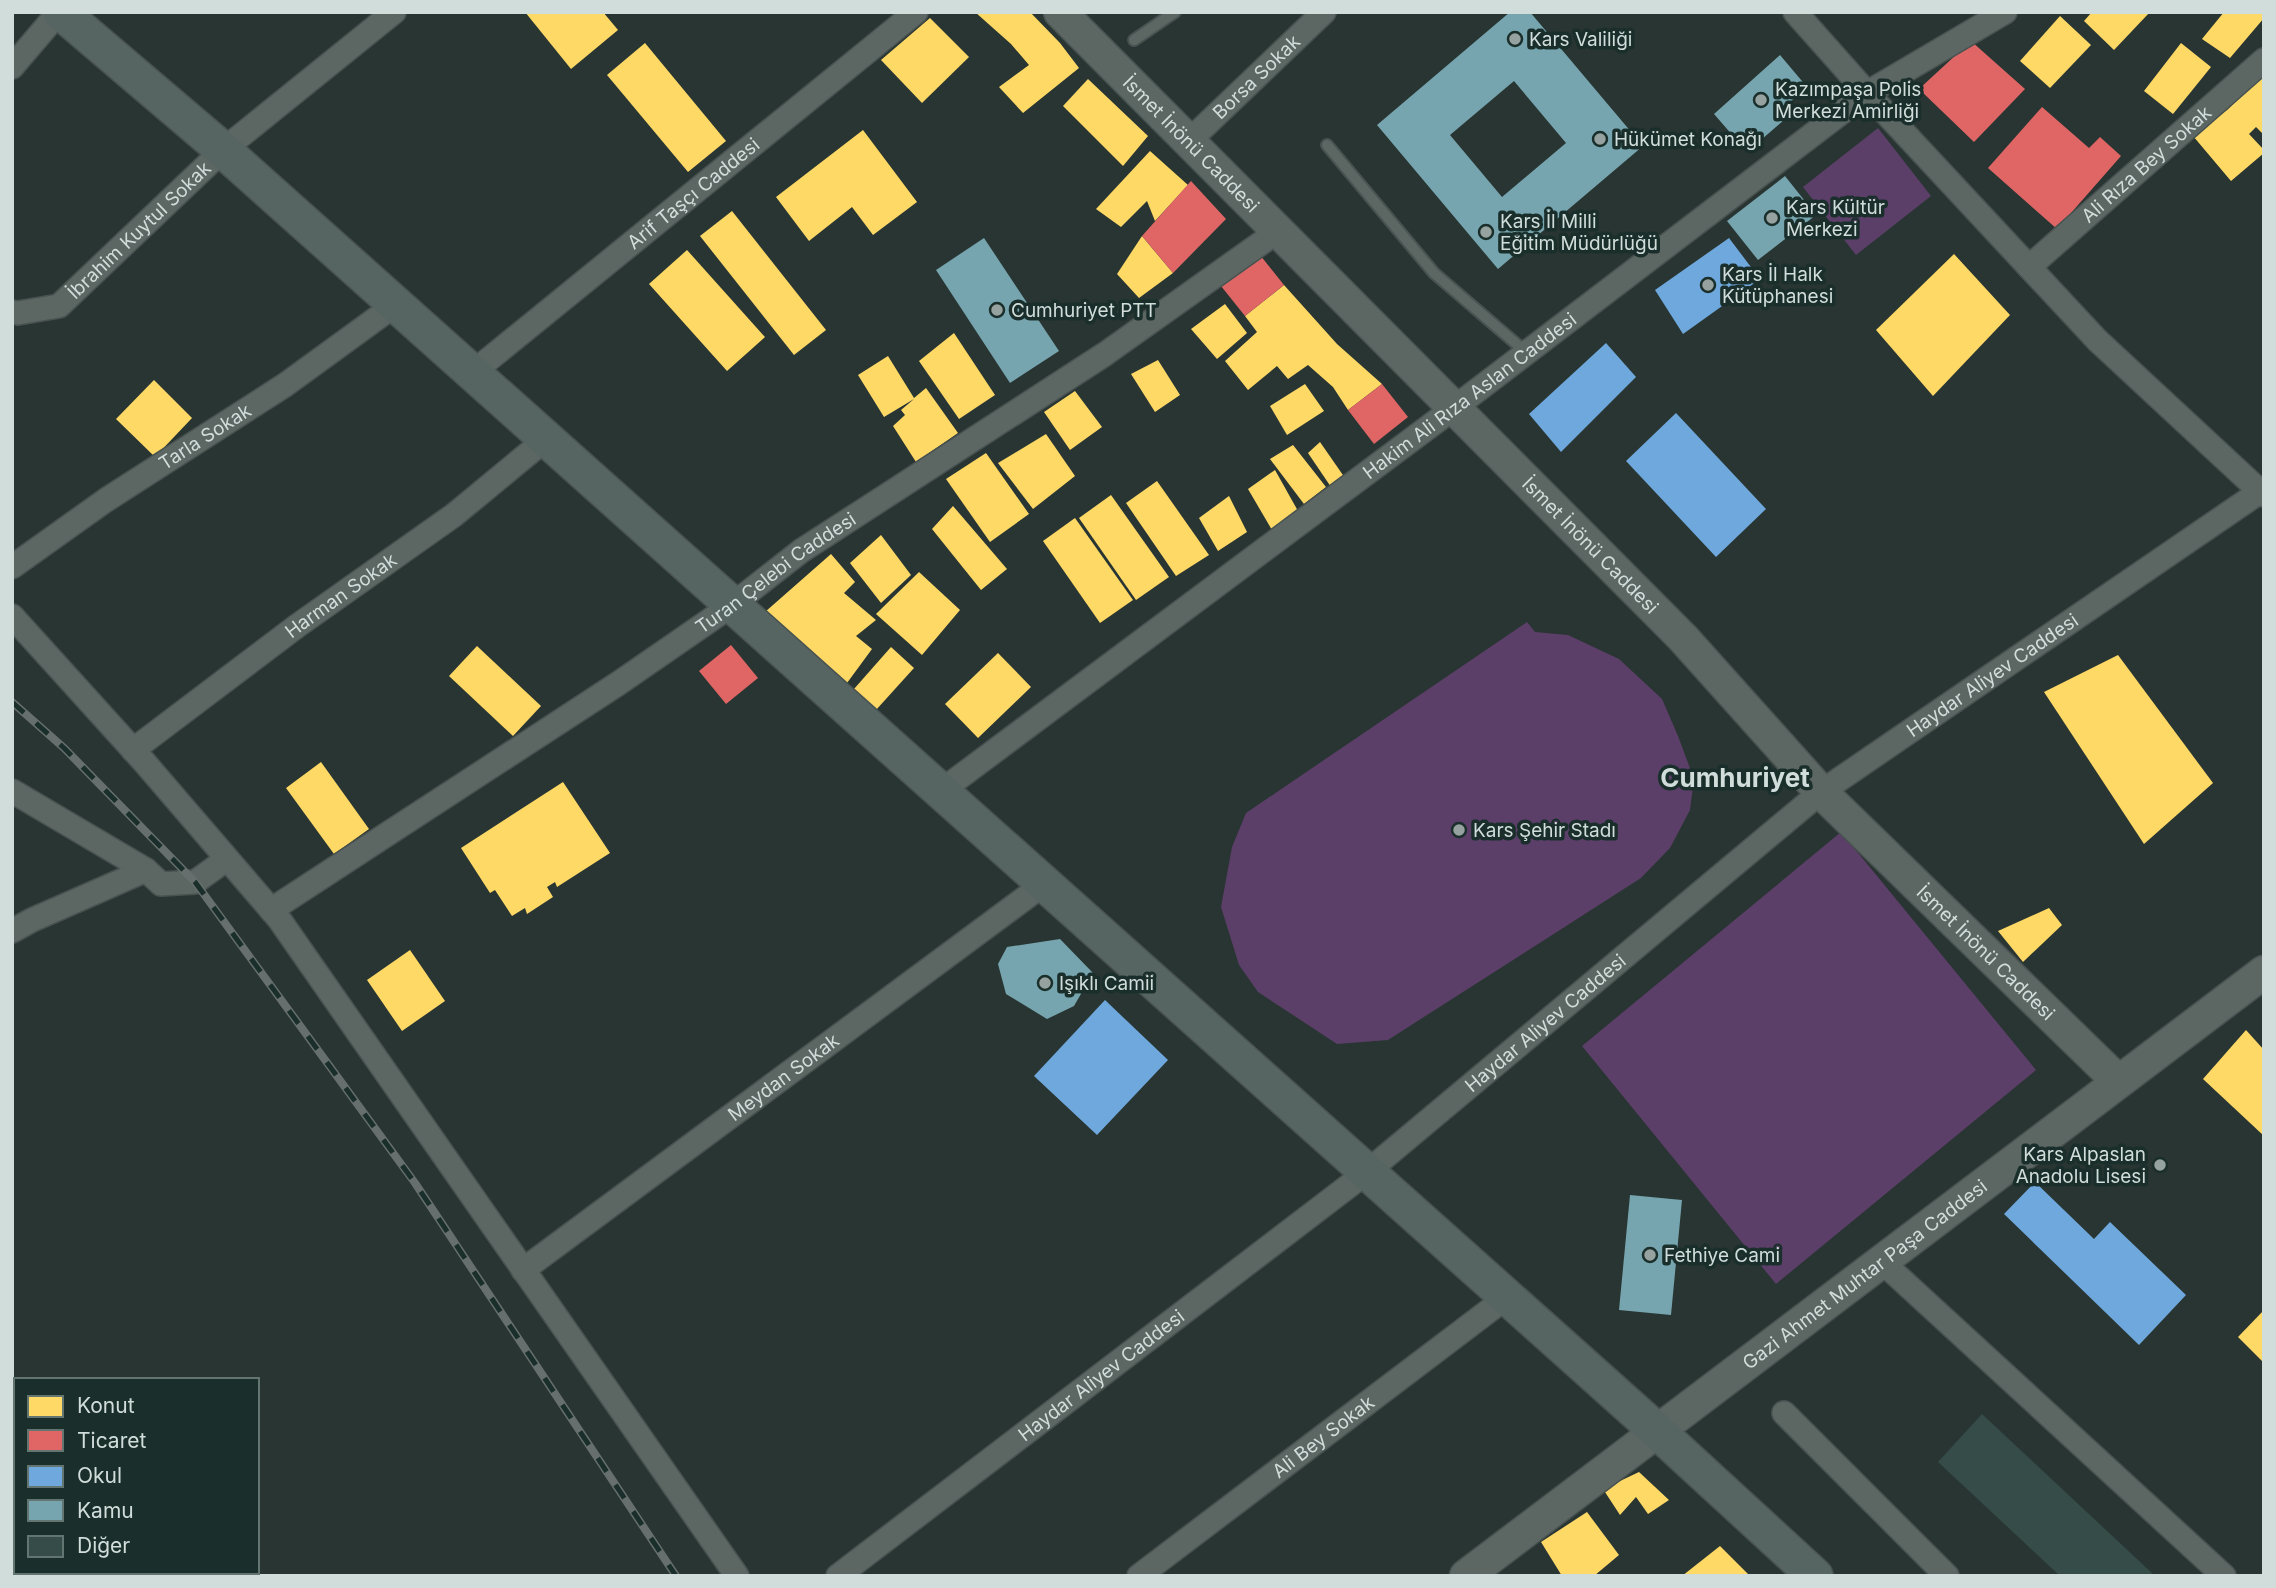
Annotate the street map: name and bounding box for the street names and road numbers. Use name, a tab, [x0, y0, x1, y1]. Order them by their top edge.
street label: Borsa Sokak	[1208, 29, 1305, 124]
street label: İsmet İnönü Caddesi	[1118, 71, 1264, 217]
street label: Ali Rıza Bey Sokak	[2076, 100, 2216, 227]
street label: Arif Taşçı Caddesi	[622, 133, 764, 254]
street label: İbrahim Kuytul Sokak	[62, 156, 216, 304]
street label: Hakim Ali Rıza Aslan Caddesi	[1358, 308, 1581, 484]
street label: Tarla Sokak	[155, 398, 256, 474]
street label: İsmet İnönü Caddesi	[1518, 472, 1663, 618]
street label: Turan Çelebi Caddesi	[691, 507, 860, 638]
street label: Harman Sokak	[280, 548, 401, 643]
street label: Haydar Aliyev Caddesi	[1902, 608, 2082, 742]
street label: İsmet İnönü Caddesi	[1912, 880, 2060, 1025]
street label: Haydar Aliyev Caddesi	[1460, 949, 1630, 1097]
street label: Meydan Sokak	[723, 1028, 844, 1126]
street label: Gazi Ahmet Muhtar Paşa Caddesi	[1738, 1174, 1991, 1374]
street label: Haydar Aliyev Caddesi	[1014, 1304, 1189, 1446]
street label: Ali Bey Sokak	[1268, 1390, 1379, 1482]

